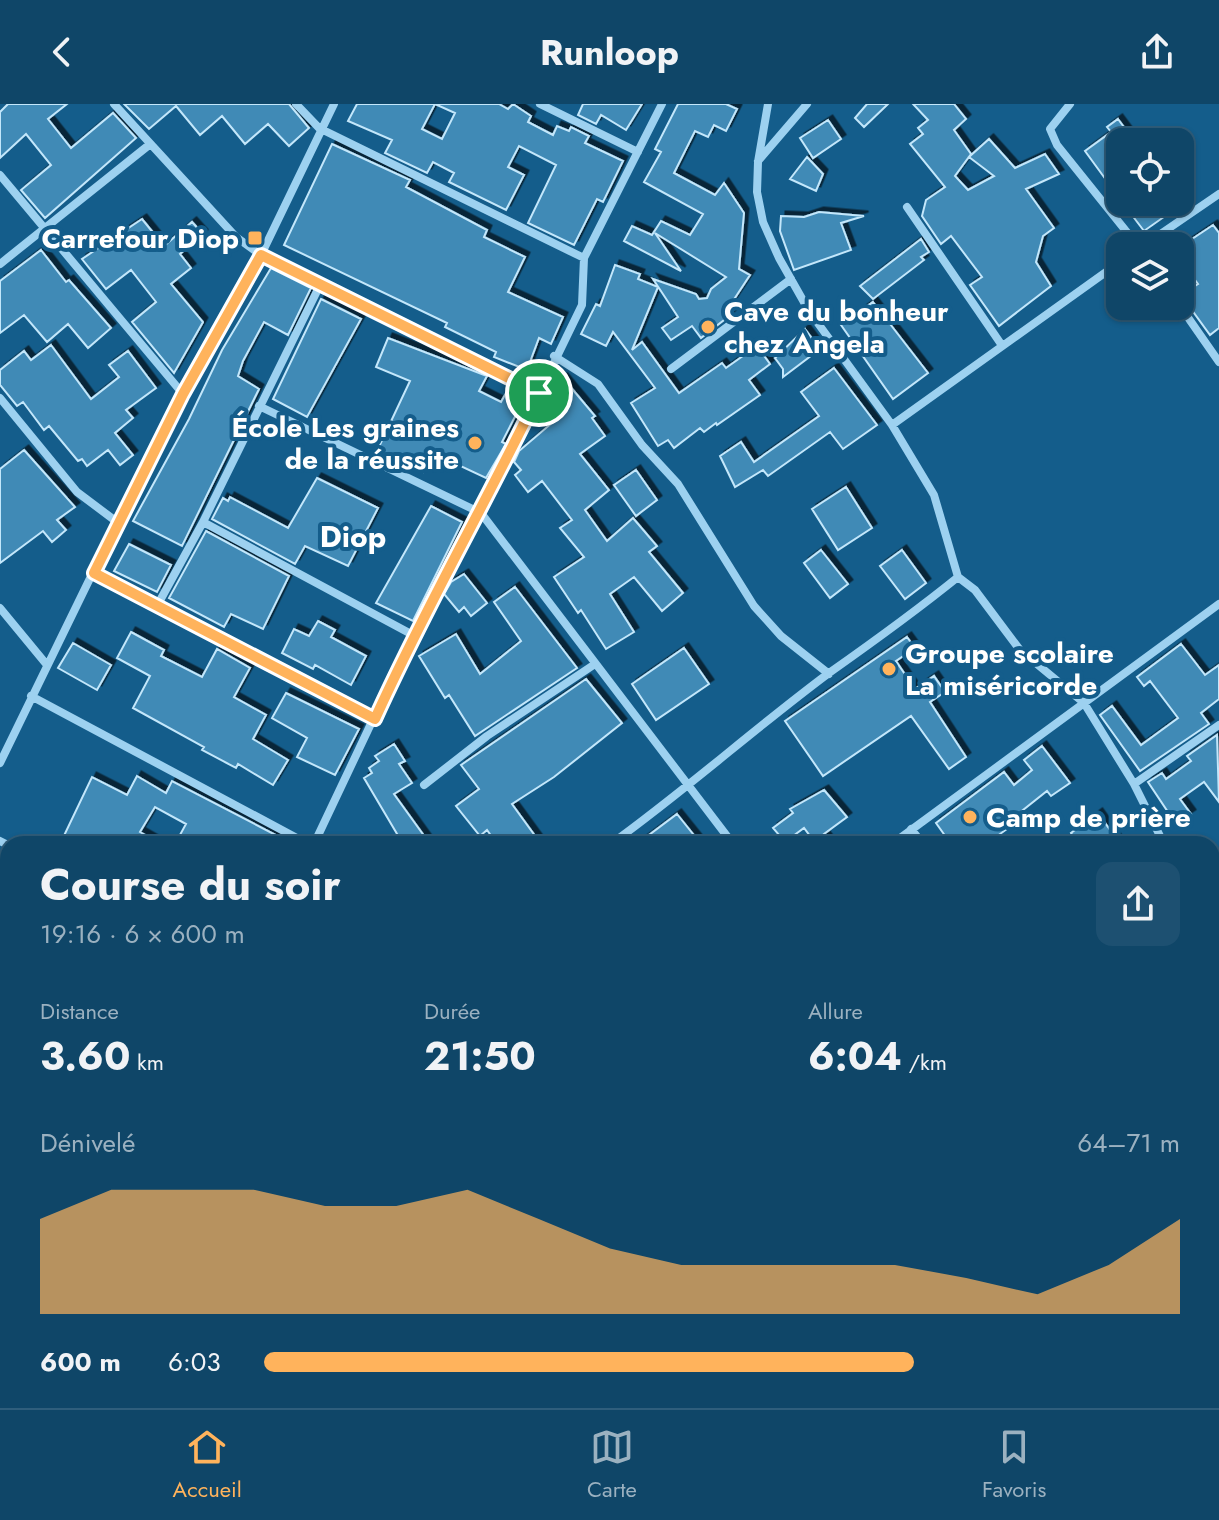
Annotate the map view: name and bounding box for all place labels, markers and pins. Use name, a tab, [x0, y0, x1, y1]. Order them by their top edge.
place label: Carrefour Diop	[41, 218, 239, 259]
marker: Carrefour Diop	[246, 229, 264, 247]
place label: Cave du bonheur chez Angela	[724, 291, 949, 364]
marker: Cave du bonheur chez Angela	[699, 318, 717, 336]
pin	[505, 359, 573, 427]
place label: École Les graines de la réussite	[231, 407, 459, 480]
marker: École Les graines de la réussite	[466, 434, 484, 452]
place label: Groupe scolaire La miséricorde	[905, 633, 1114, 706]
marker: Groupe scolaire La miséricorde	[880, 660, 898, 678]
place label: Camp de prière	[986, 797, 1191, 838]
marker: Camp de prière	[961, 808, 979, 826]

